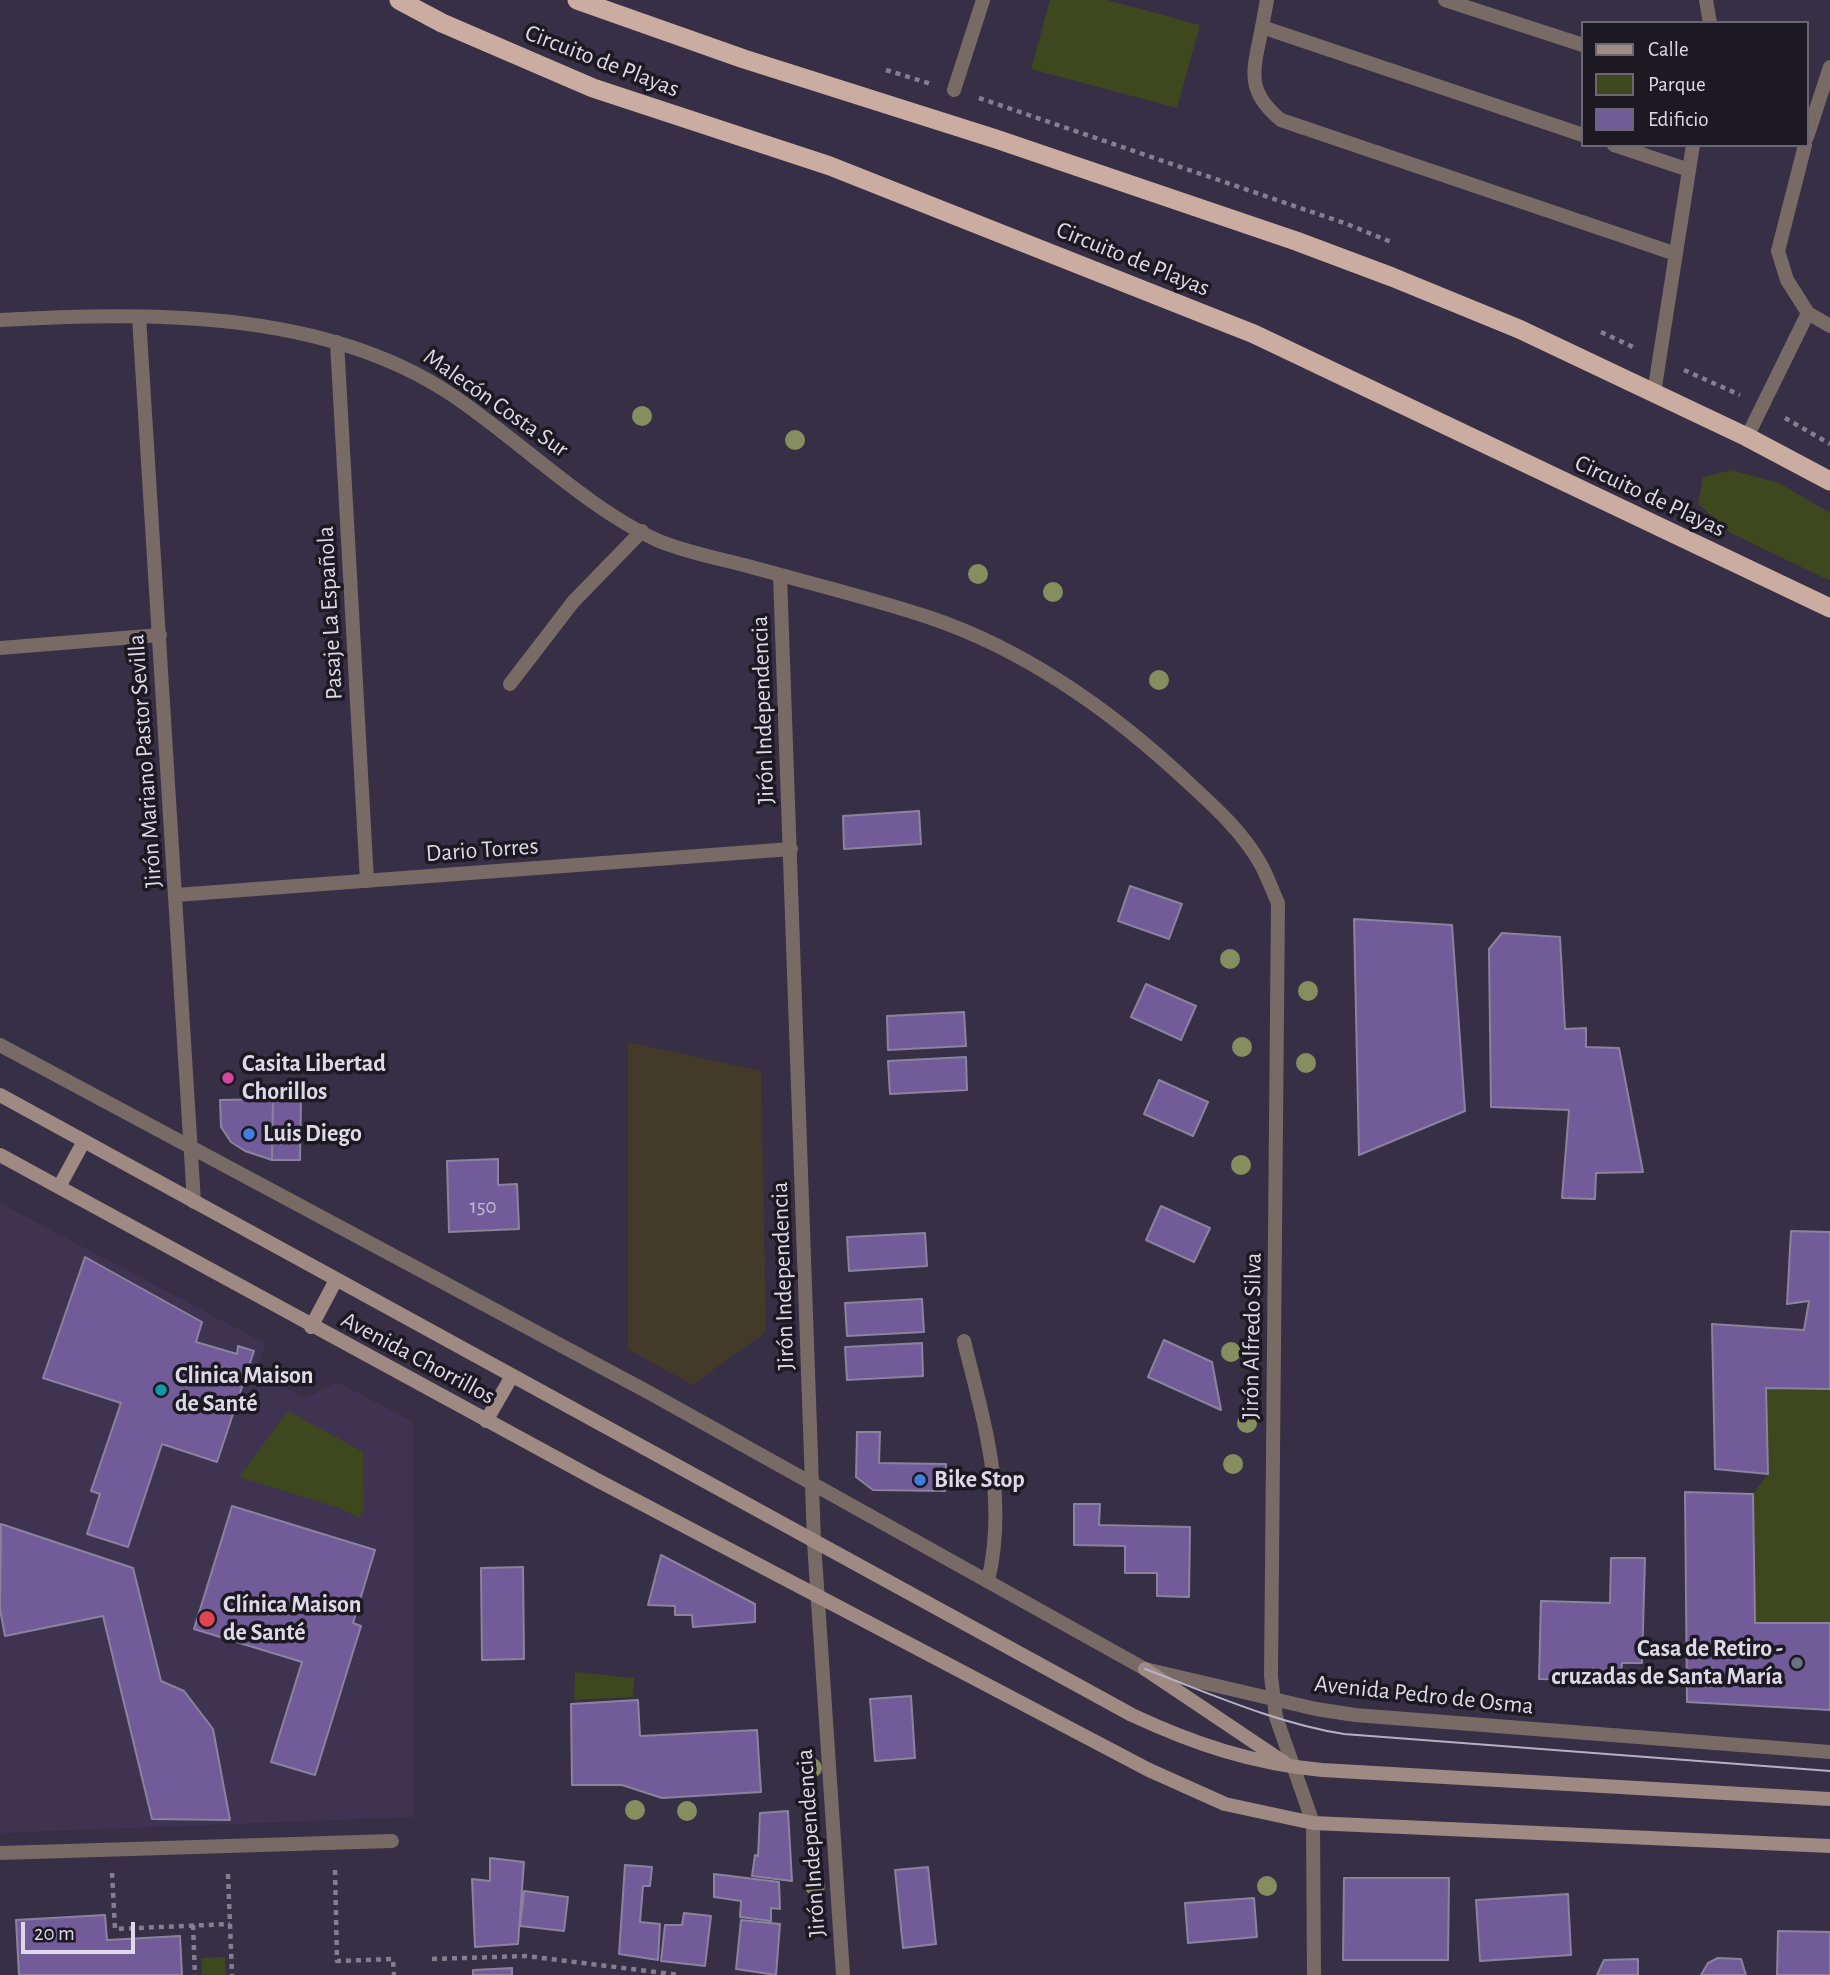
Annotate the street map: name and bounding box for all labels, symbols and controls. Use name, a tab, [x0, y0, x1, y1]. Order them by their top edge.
street label: Circuito de Playas	[521, 18, 683, 104]
legend	[1582, 21, 1809, 147]
text: Calle	[1648, 39, 1689, 60]
text: Parque	[1648, 74, 1706, 95]
text: Edificio	[1648, 109, 1709, 130]
street label: Circuito de Playas	[1052, 215, 1214, 303]
street label: Malecón Costa Sur	[418, 342, 574, 464]
street label: Circuito de Playas	[1570, 449, 1730, 543]
street label: Pasaje La Española	[311, 525, 349, 701]
street label: Jirón Independencia	[745, 615, 781, 805]
street label: Jirón Mariano Pastor Sevilla	[122, 633, 168, 889]
street label: Dario Torres	[425, 832, 539, 868]
place label: Casita Libertad Chorillos	[242, 1050, 386, 1106]
marker: Casita Libertad Chorillos	[220, 1070, 236, 1086]
place label: Luis Diego	[263, 1120, 362, 1148]
marker: Luis Diego	[241, 1126, 257, 1142]
street label: Jirón Independencia	[765, 1181, 801, 1371]
house number: 150	[469, 1194, 497, 1220]
street label: Jirón Alfredo Silva	[1236, 1252, 1268, 1420]
street label: Avenida Chorrillos	[336, 1305, 500, 1411]
place label: Clinica Maison de Santé	[175, 1362, 314, 1418]
marker: Clinica Maison de Santé	[153, 1382, 169, 1398]
place label: Bike Stop	[934, 1466, 1025, 1494]
marker: Bike Stop	[912, 1472, 928, 1488]
place label: Clínica Maison de Santé	[223, 1591, 362, 1647]
marker: Clínica Maison de Santé	[197, 1609, 217, 1629]
place label: Casa de Retiro - cruzadas de Santa María	[1551, 1635, 1783, 1691]
marker: Casa de Retiro - cruzadas de Santa María	[1789, 1655, 1805, 1671]
street label: Avenida Pedro de Osma	[1313, 1669, 1535, 1721]
street label: Jirón Independencia	[790, 1748, 832, 1938]
scale bar	[24, 1909, 138, 1953]
text: 20 m	[34, 1923, 75, 1944]

